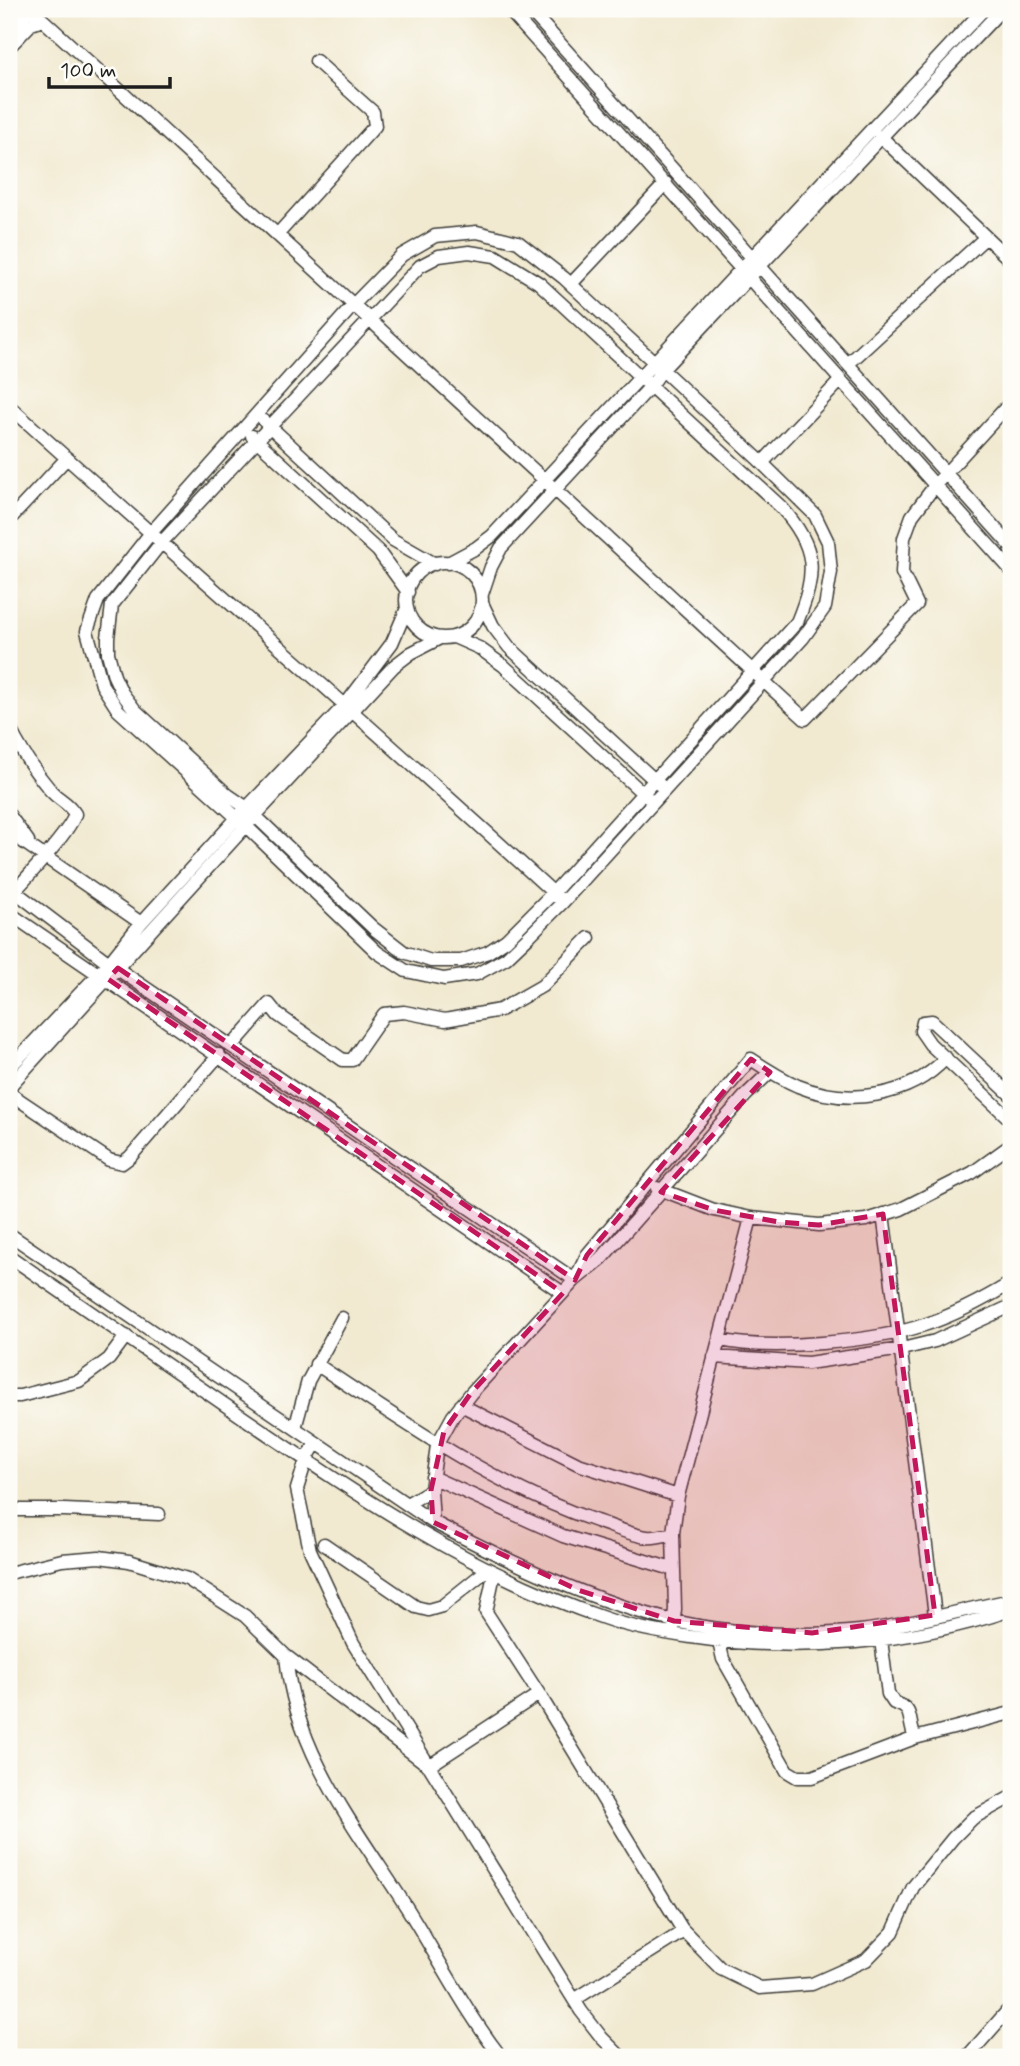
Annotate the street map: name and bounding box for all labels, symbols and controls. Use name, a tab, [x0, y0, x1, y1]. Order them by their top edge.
scale bar	[49, 46, 170, 90]
text: 100 m	[60, 57, 116, 85]

